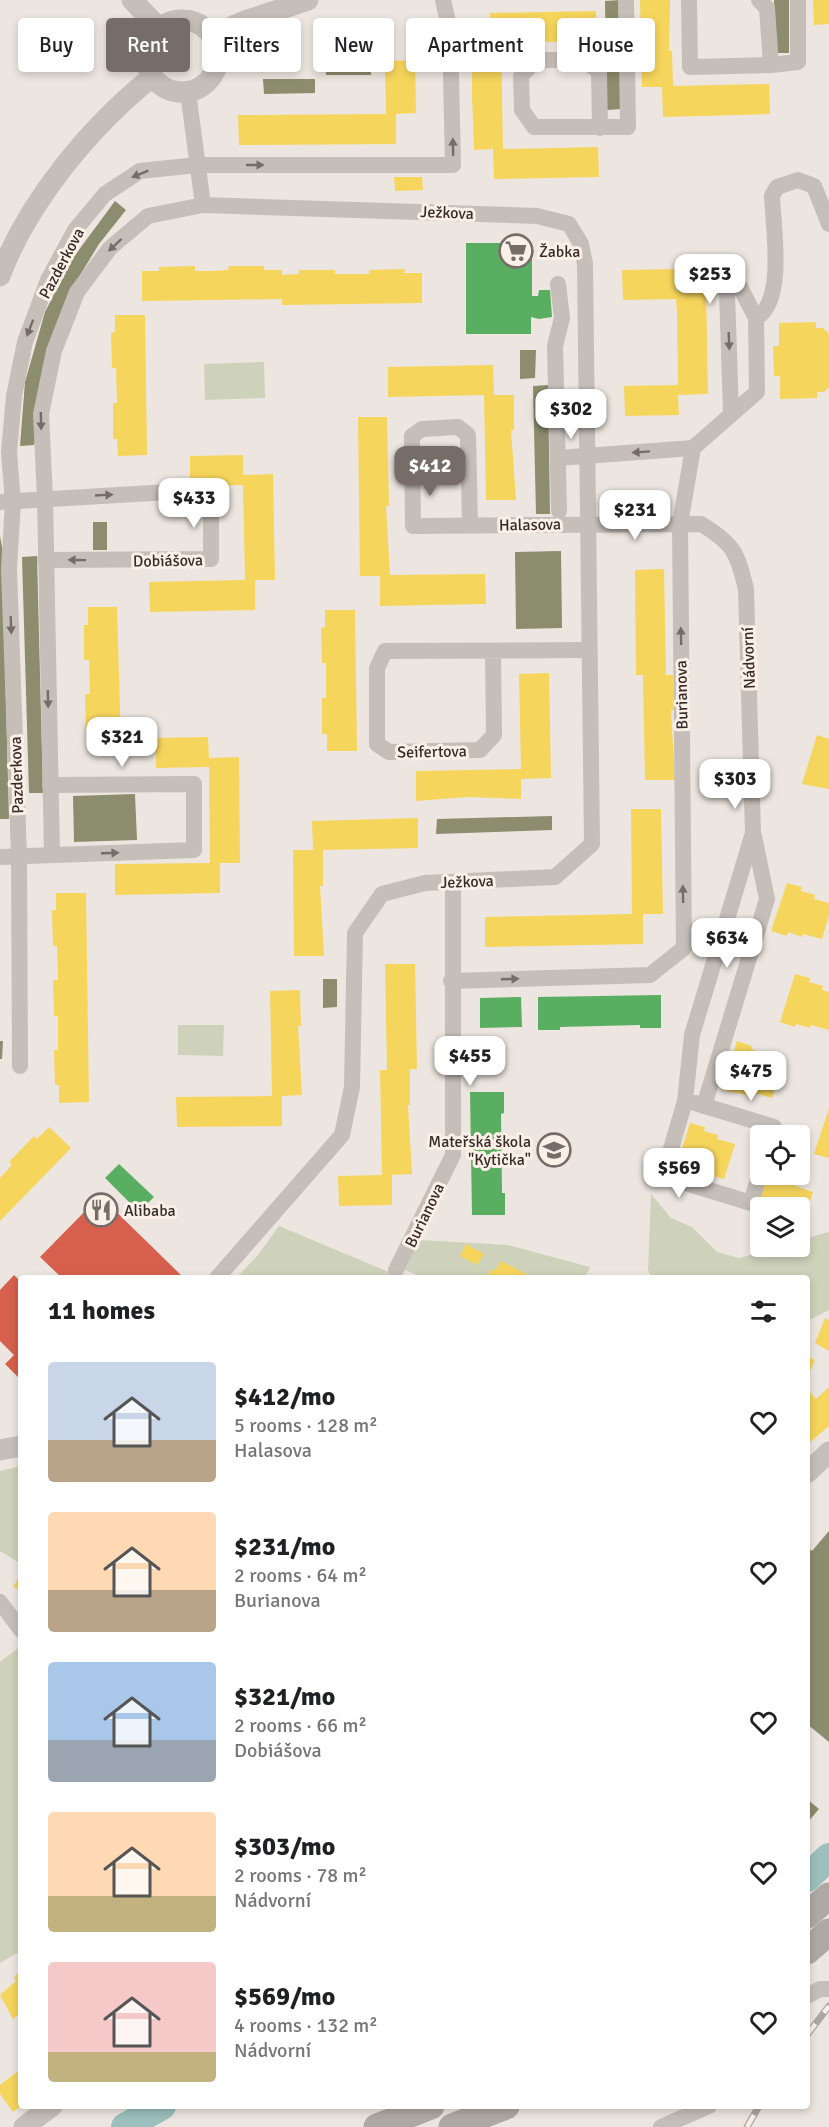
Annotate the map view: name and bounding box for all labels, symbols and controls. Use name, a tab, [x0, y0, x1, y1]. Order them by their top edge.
chip: Buy	[18, 18, 94, 72]
chip: Rent	[106, 18, 190, 72]
chip: Filters	[202, 18, 301, 72]
chip: New	[313, 18, 394, 72]
chip: Apartment	[406, 18, 545, 72]
chip: House	[557, 18, 655, 72]
one-way arrow	[448, 137, 457, 156]
one-way arrow	[246, 160, 265, 170]
one-way arrow	[130, 169, 148, 179]
street label: Ježkova	[420, 202, 474, 224]
street label: Pazderkova	[35, 225, 89, 302]
supermarket icon: Žabka	[498, 233, 534, 269]
one-way arrow	[107, 238, 122, 252]
place label: Žabka	[539, 242, 580, 262]
pin: $253	[674, 254, 746, 305]
text: $253	[688, 261, 732, 286]
one-way arrow	[25, 319, 35, 337]
one-way arrow	[724, 332, 733, 351]
pin: $302	[535, 389, 607, 440]
text: $302	[549, 396, 593, 421]
one-way arrow	[37, 411, 46, 430]
pin: $412	[394, 446, 466, 497]
one-way arrow	[631, 447, 650, 456]
text: $412	[408, 453, 452, 478]
pin: $433	[158, 478, 230, 529]
text: $433	[172, 485, 216, 510]
one-way arrow	[94, 490, 113, 499]
pin: $231	[599, 490, 671, 541]
text: $231	[613, 497, 657, 522]
street label: Halasova	[499, 514, 561, 536]
street label: Dobiášova	[133, 550, 203, 572]
one-way arrow	[68, 555, 87, 565]
one-way arrow	[7, 616, 16, 635]
street label: Nádvorní	[738, 626, 760, 689]
one-way arrow	[676, 627, 685, 646]
street label: Burianova	[671, 660, 693, 730]
one-way arrow	[43, 690, 53, 709]
pin: $321	[86, 717, 158, 768]
text: $321	[100, 724, 144, 749]
street label: Pazderkova	[6, 736, 28, 814]
street label: Seifertova	[397, 741, 467, 763]
pin: $303	[699, 759, 771, 810]
text: $303	[713, 766, 757, 791]
one-way arrow	[101, 848, 120, 857]
street label: Ježkova	[440, 871, 494, 893]
one-way arrow	[678, 885, 688, 904]
pin: $634	[691, 918, 763, 969]
text: $634	[705, 925, 749, 950]
one-way arrow	[500, 974, 519, 984]
pin: $455	[434, 1036, 506, 1087]
text: $455	[448, 1043, 492, 1068]
pin: $475	[715, 1051, 787, 1102]
text: $475	[729, 1058, 773, 1083]
map controls	[750, 1125, 810, 1257]
button: locate	[750, 1125, 810, 1185]
place label: Mateřská škola "Kytička"	[428, 1132, 531, 1170]
school or university icon: Mateřská škola "Kytička"	[536, 1132, 572, 1168]
pin: $569	[643, 1148, 715, 1199]
text: $569	[657, 1155, 701, 1180]
street label: Burianova	[401, 1180, 449, 1251]
restaurant icon: Alibaba	[83, 1192, 119, 1228]
button: layers	[750, 1197, 810, 1257]
place label: Alibaba	[124, 1201, 176, 1221]
text: 11 homes	[48, 1295, 155, 1327]
icon: filters	[747, 1295, 780, 1328]
text: $412/mo	[234, 1381, 335, 1413]
icon: home	[96, 1386, 168, 1458]
icon: heart	[747, 1406, 780, 1439]
text: 5 rooms · 128 m²	[234, 1413, 378, 1438]
text: Halasova	[234, 1438, 312, 1463]
text: $231/mo	[234, 1531, 335, 1563]
icon: home	[96, 1536, 168, 1608]
icon: heart	[747, 1556, 780, 1589]
text: 2 rooms · 64 m²	[234, 1563, 367, 1588]
text: Burianova	[234, 1588, 321, 1613]
text: $321/mo	[234, 1681, 335, 1713]
icon: home	[96, 1686, 168, 1758]
icon: heart	[747, 1706, 780, 1739]
text: 2 rooms · 66 m²	[234, 1713, 367, 1738]
text: Dobiášova	[234, 1738, 322, 1763]
text: $303/mo	[234, 1831, 335, 1863]
icon: home	[96, 1836, 168, 1908]
icon: heart	[747, 1856, 780, 1889]
text: 2 rooms · 78 m²	[234, 1863, 367, 1888]
text: Nádvorní	[234, 1888, 311, 1913]
text: $569/mo	[234, 1981, 335, 2013]
icon: home	[96, 1986, 168, 2058]
icon: heart	[747, 2006, 780, 2039]
text: 4 rooms · 132 m²	[234, 2013, 378, 2038]
text: Nádvorní	[234, 2038, 311, 2063]

